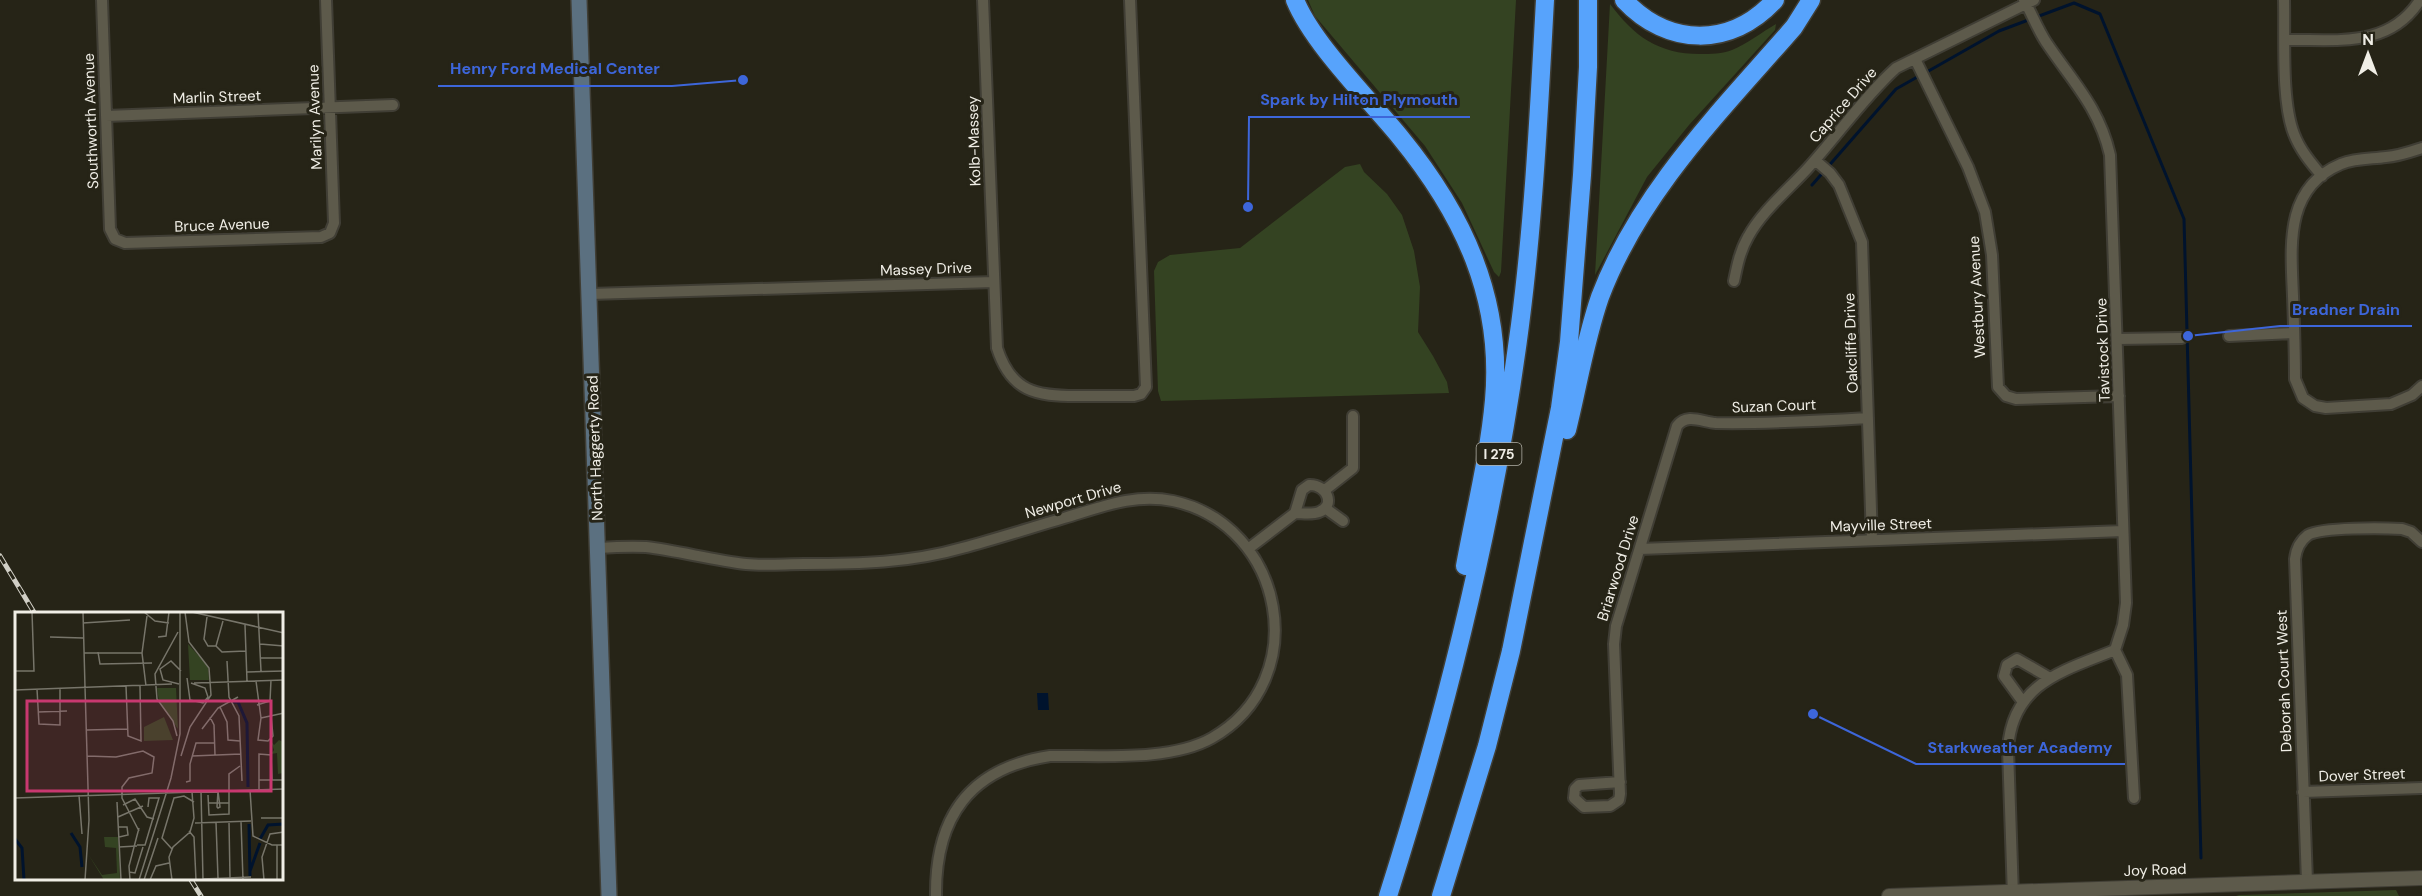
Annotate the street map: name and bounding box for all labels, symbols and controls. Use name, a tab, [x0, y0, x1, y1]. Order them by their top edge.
north arrow	[2338, 24, 2398, 84]
text: N	[2362, 29, 2374, 50]
callout: Henry Ford Medical Center	[438, 52, 672, 86]
street label: Southworth Avenue	[79, 53, 103, 189]
text: Henry Ford Medical Center	[450, 58, 660, 79]
street label: Caprice Drive	[1805, 63, 1881, 147]
street label: Marilyn Avenue	[303, 64, 327, 170]
callout: Spark by Hilton Plymouth	[1249, 83, 1470, 117]
street label: Marlin Street	[172, 85, 262, 109]
text: Spark by Hilton Plymouth	[1260, 89, 1458, 110]
street label: Kolb-Massey	[962, 95, 986, 187]
street label: Bruce Avenue	[174, 213, 270, 237]
street label: Westbury Avenue	[1964, 235, 1990, 359]
street label: Massey Drive	[880, 257, 972, 281]
callout: Bradner Drain	[2280, 292, 2412, 326]
street label: Oakcliffe Drive	[1839, 293, 1863, 393]
street label: Tavistock Drive	[2091, 298, 2115, 402]
text: Bradner Drain	[2292, 299, 2400, 320]
street label: North Haggerty Road	[582, 375, 608, 521]
street label: Suzan Court	[1731, 395, 1817, 417]
road number: I 275	[1476, 443, 1522, 465]
street label: Newport Drive	[1023, 477, 1123, 523]
street label: Briarwood Drive	[1592, 513, 1644, 623]
street label: Mayville Street	[1830, 513, 1932, 537]
street label: Deborah Court West	[2272, 609, 2296, 753]
inset map	[15, 612, 284, 881]
callout: Starkweather Academy	[1916, 730, 2125, 764]
text: Starkweather Academy	[1928, 737, 2113, 758]
street label: Dover Street	[2318, 763, 2406, 787]
street label: Joy Road	[2123, 859, 2187, 881]

